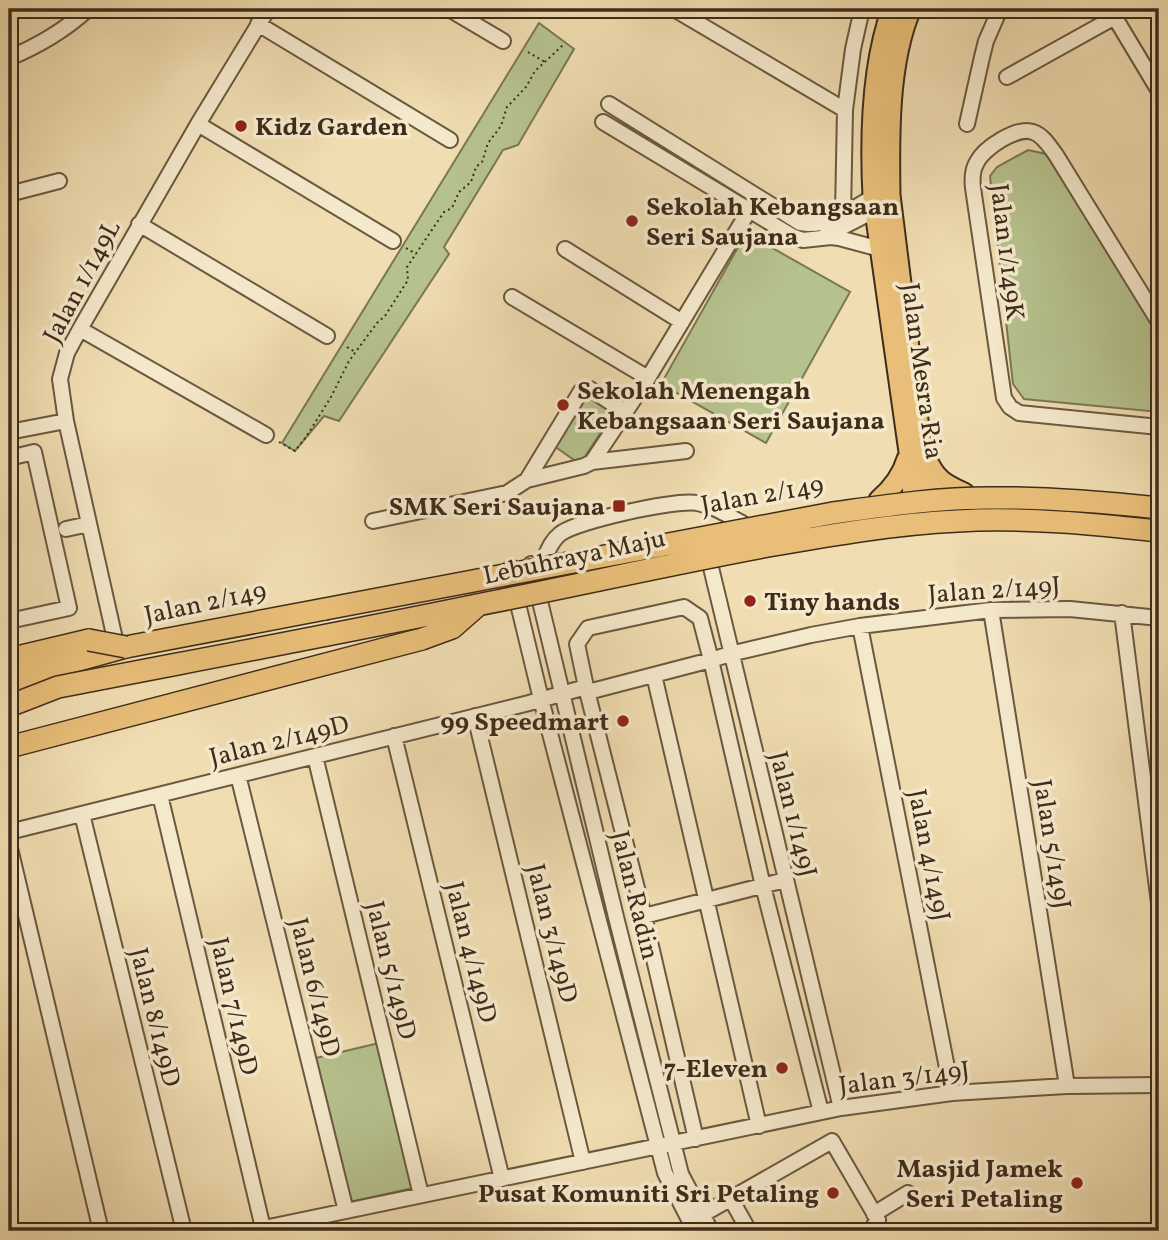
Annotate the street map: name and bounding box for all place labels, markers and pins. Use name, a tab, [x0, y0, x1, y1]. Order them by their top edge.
place label: Kidz Garden	[255, 110, 408, 146]
marker: Kidz Garden	[233, 118, 249, 134]
place label: Sekolah Kebangsaan Seri Saujana	[646, 190, 899, 256]
marker: Sekolah Kebangsaan Seri Saujana	[624, 213, 640, 229]
place label: Sekolah Menengah Kebangsaan Seri Saujana	[577, 374, 885, 440]
marker: Sekolah Menengah Kebangsaan Seri Saujana	[555, 397, 571, 413]
place label: SMK Seri Saujana	[389, 490, 605, 526]
marker: SMK Seri Saujana	[611, 498, 627, 514]
place label: Tiny hands	[764, 585, 900, 621]
marker: Tiny hands	[742, 593, 758, 609]
place label: 99 Speedmart	[440, 705, 609, 741]
marker: 99 Speedmart	[615, 713, 631, 729]
place label: 7-Eleven	[664, 1052, 768, 1088]
marker: 7-Eleven	[774, 1060, 790, 1076]
place label: Masjid Jamek Seri Petaling	[896, 1152, 1063, 1218]
marker: Masjid Jamek Seri Petaling	[1069, 1175, 1085, 1191]
place label: Pusat Komuniti Sri Petaling	[478, 1177, 819, 1213]
marker: Pusat Komuniti Sri Petaling	[825, 1185, 841, 1201]

